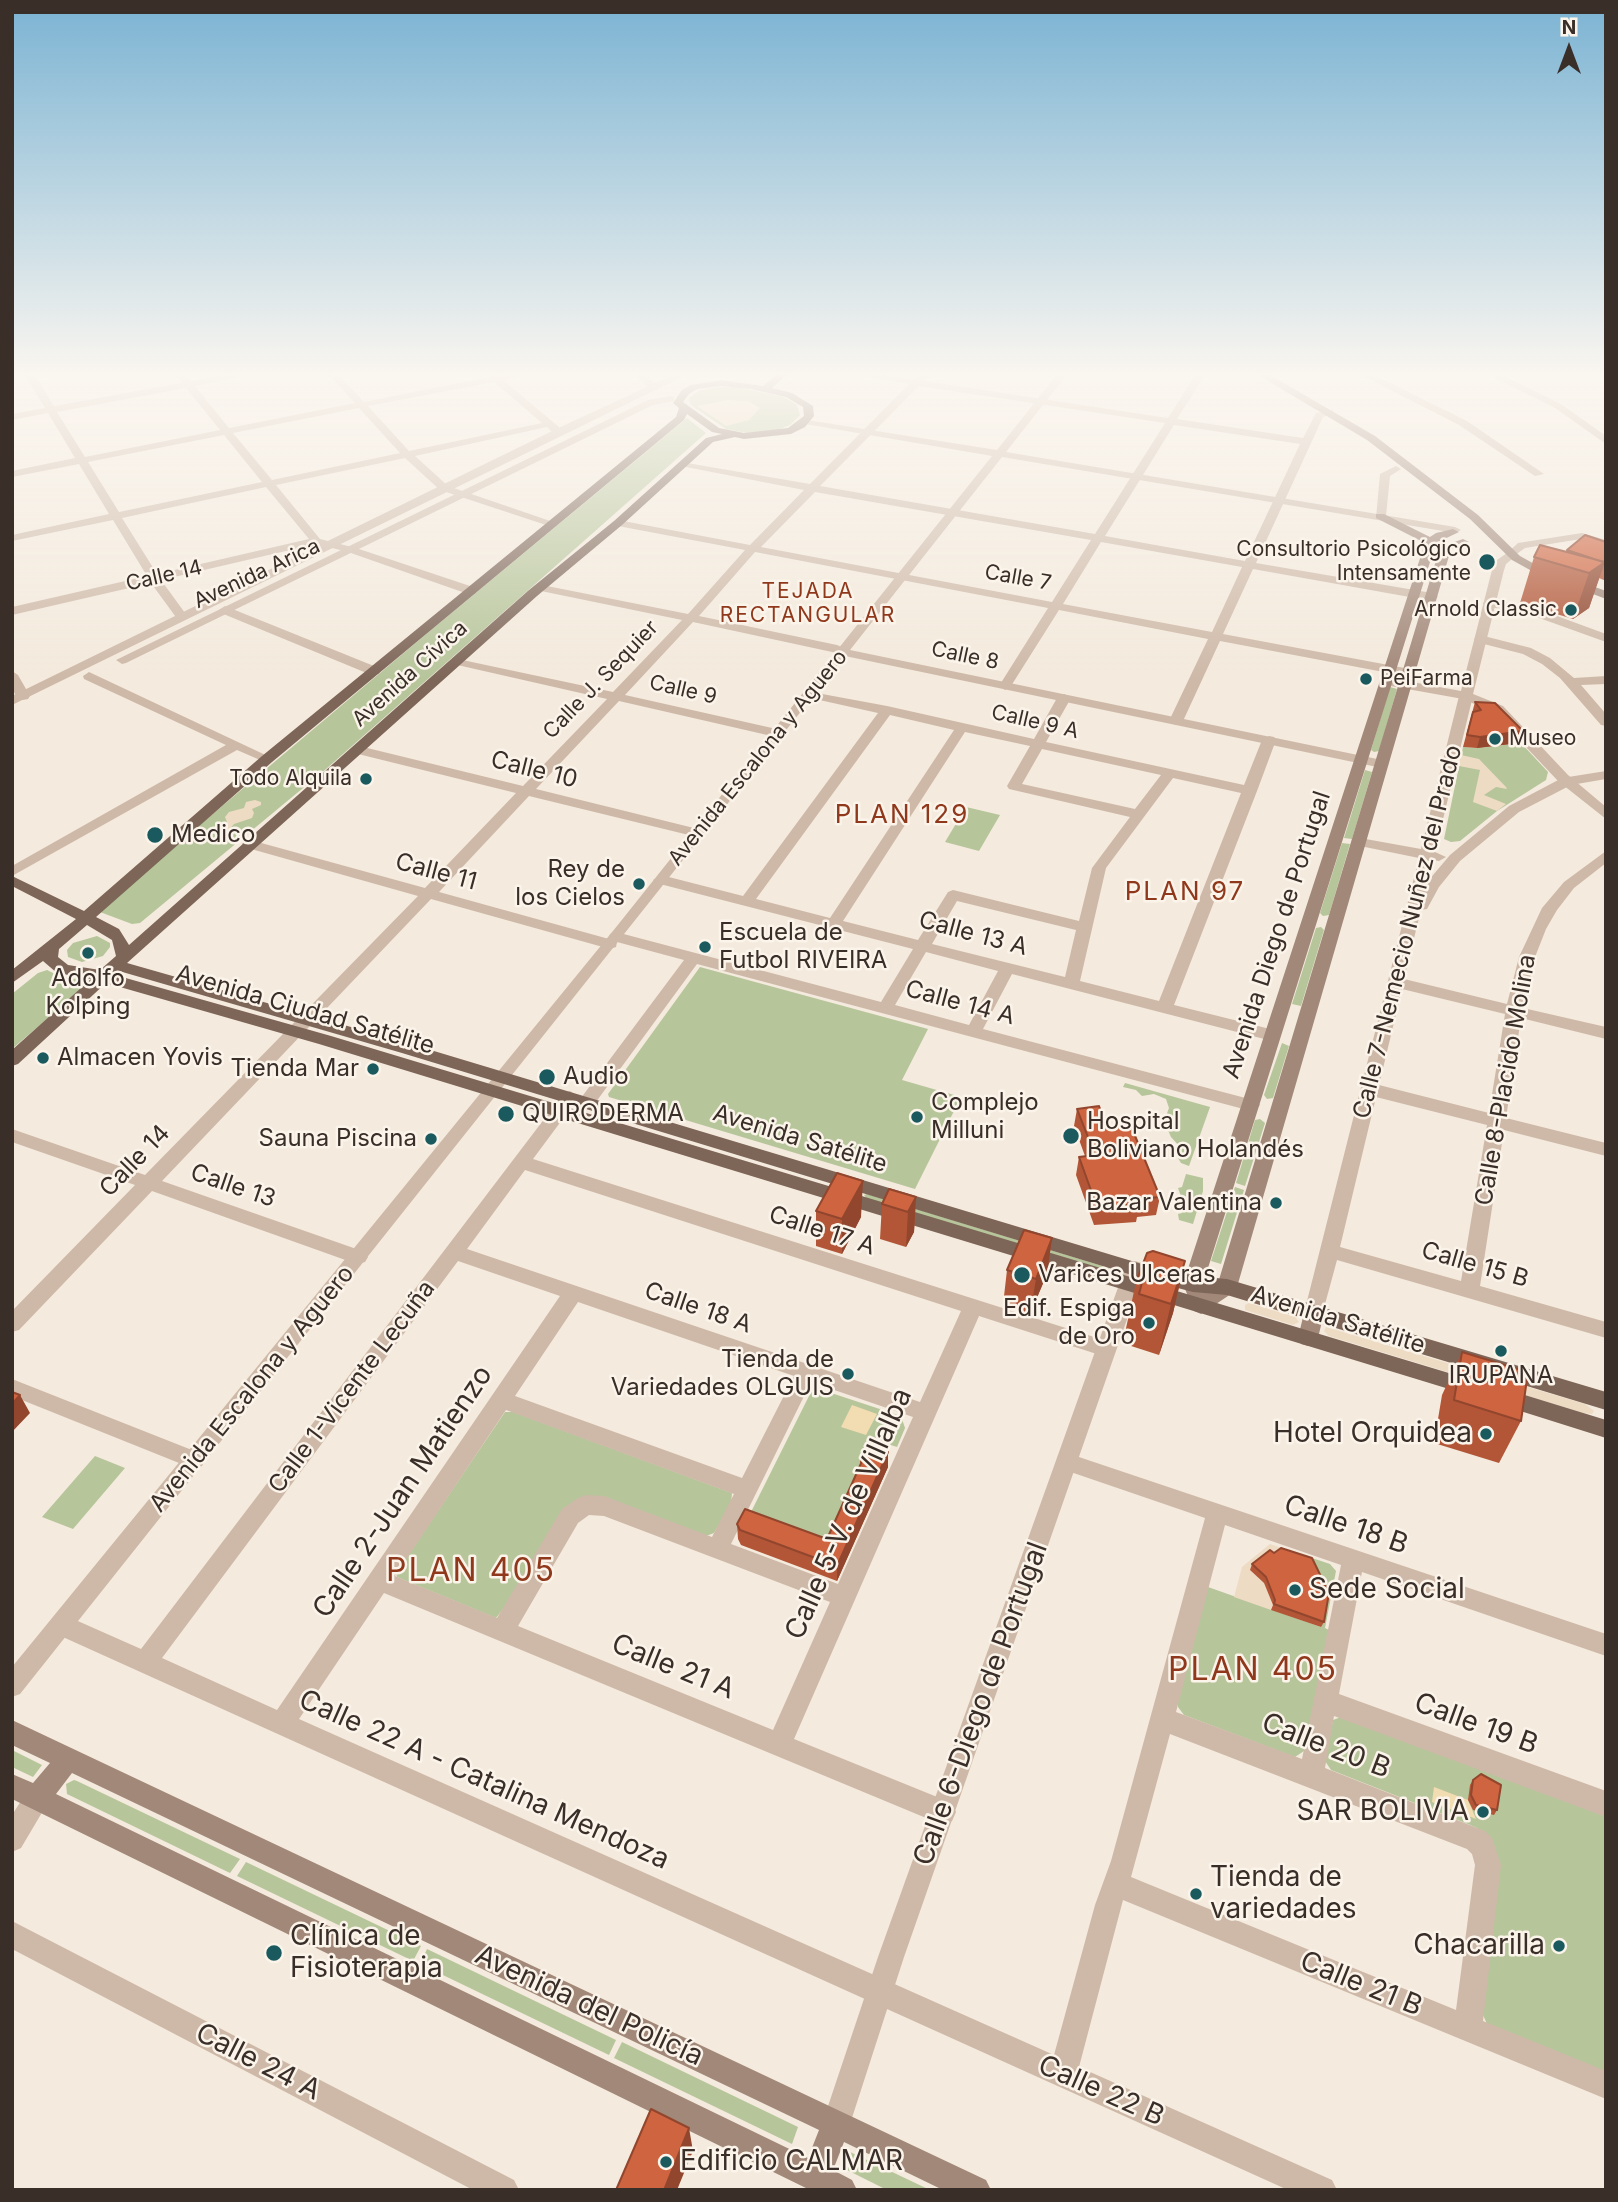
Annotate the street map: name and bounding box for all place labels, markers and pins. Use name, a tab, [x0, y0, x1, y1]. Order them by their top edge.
place label: Consultorio Psicológico Intensamente	[1236, 537, 1471, 587]
marker: Consultorio Psicológico Intensamente	[1477, 552, 1497, 572]
place label: Arnold Classic	[1414, 597, 1557, 623]
marker: Arnold Classic	[1563, 602, 1579, 618]
place label: PeiFarma	[1380, 666, 1473, 692]
marker: PeiFarma	[1358, 671, 1374, 687]
place label: Museo	[1509, 726, 1576, 752]
marker: Museo	[1487, 731, 1503, 747]
place label: Todo Alquila	[229, 766, 352, 792]
marker: Todo Alquila	[358, 771, 374, 787]
place label: Medico	[171, 821, 255, 849]
marker: Medico	[145, 825, 165, 845]
place label: Rey de los Cielos	[515, 856, 625, 912]
marker: Rey de los Cielos	[631, 876, 647, 892]
place label: Escuela de Futbol RIVEIRA	[719, 919, 887, 975]
marker: Escuela de Futbol RIVEIRA	[697, 939, 713, 955]
marker: Adolfo Kolping	[80, 945, 96, 961]
place label: Adolfo Kolping	[46, 965, 130, 1021]
place label: Almacen Yovis	[57, 1044, 223, 1072]
marker: Almacen Yovis	[35, 1050, 51, 1066]
place label: Tienda Mar	[230, 1055, 359, 1083]
marker: Tienda Mar	[365, 1061, 381, 1077]
place label: Audio	[563, 1063, 629, 1091]
marker: Audio	[537, 1067, 557, 1087]
place label: Complejo Milluni	[931, 1089, 1039, 1145]
place label: QUIRODERMA	[522, 1100, 684, 1128]
marker: QUIRODERMA	[496, 1104, 516, 1124]
place label: Hospital Boliviano Holandés	[1087, 1108, 1304, 1164]
marker: Complejo Milluni	[909, 1109, 925, 1125]
place label: Sauna Piscina	[259, 1125, 417, 1153]
marker: Hospital Boliviano Holandés	[1061, 1126, 1081, 1146]
marker: Sauna Piscina	[423, 1131, 439, 1147]
place label: Bazar Valentina	[1086, 1189, 1262, 1217]
marker: Bazar Valentina	[1268, 1195, 1284, 1211]
place label: Varices Ulceras	[1038, 1261, 1216, 1289]
marker: Varices Ulceras	[1012, 1265, 1032, 1285]
place label: Edif. Espiga de Oro	[1003, 1295, 1135, 1351]
marker: Edif. Espiga de Oro	[1141, 1315, 1157, 1331]
marker: IRUPANA	[1493, 1343, 1509, 1359]
place label: Tienda de Variedades OLGUIS	[611, 1346, 834, 1402]
place label: IRUPANA	[1449, 1362, 1553, 1390]
marker: Tienda de Variedades OLGUIS	[840, 1366, 856, 1382]
place label: Hotel Orquidea	[1273, 1417, 1472, 1451]
marker: Hotel Orquidea	[1478, 1426, 1494, 1442]
place label: Sede Social	[1309, 1573, 1465, 1607]
marker: Sede Social	[1287, 1582, 1303, 1598]
place label: SAR BOLIVIA	[1297, 1795, 1469, 1829]
marker: SAR BOLIVIA	[1475, 1804, 1491, 1820]
place label: Tienda de variedades	[1210, 1861, 1357, 1927]
marker: Tienda de variedades	[1188, 1886, 1204, 1902]
place label: Clínica de Fisioterapia	[290, 1920, 443, 1986]
place label: Chacarilla	[1413, 1929, 1545, 1963]
marker: Chacarilla	[1551, 1938, 1567, 1954]
marker: Clínica de Fisioterapia	[264, 1943, 284, 1963]
place label: Edificio CALMAR	[680, 2145, 903, 2179]
marker: Edificio CALMAR	[658, 2154, 674, 2170]

